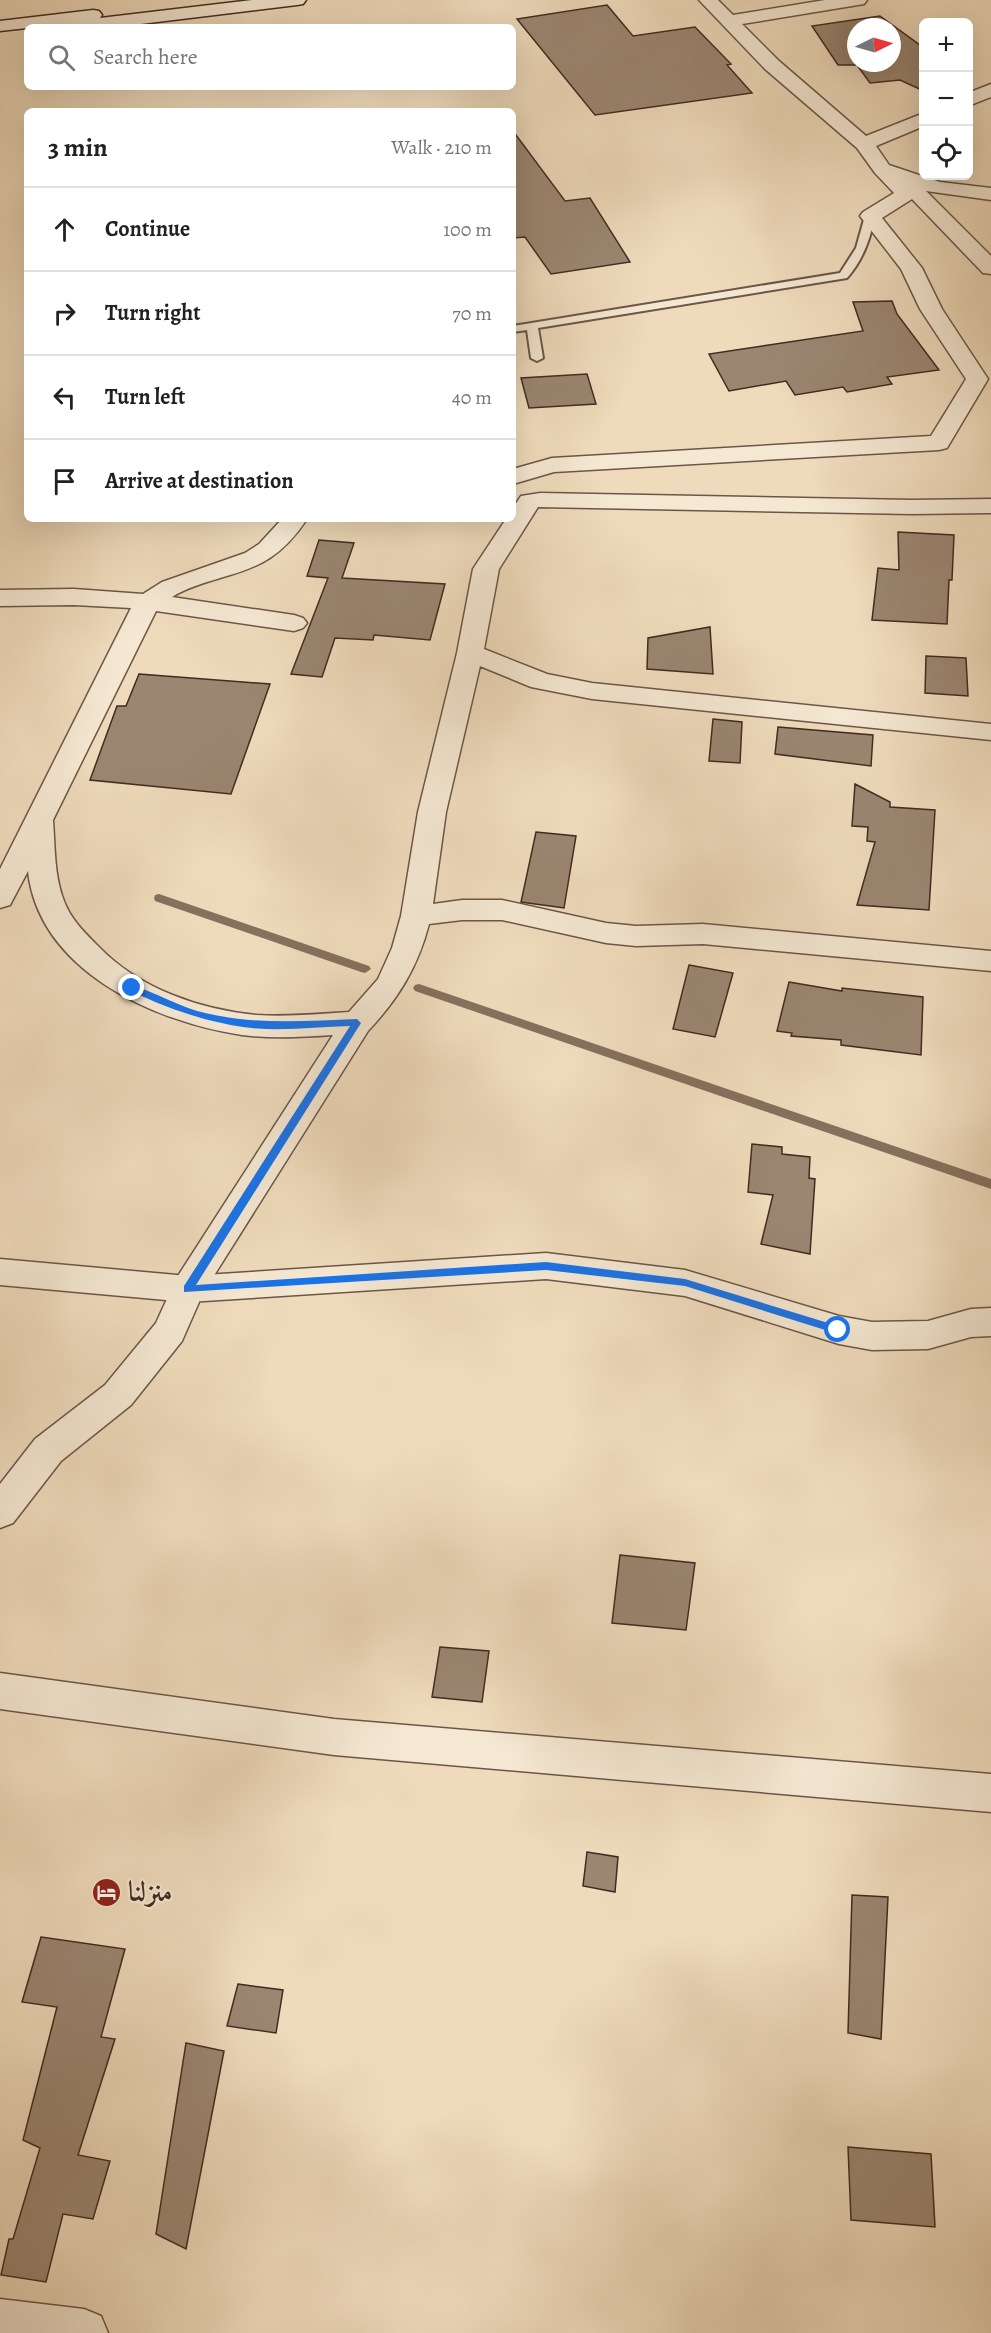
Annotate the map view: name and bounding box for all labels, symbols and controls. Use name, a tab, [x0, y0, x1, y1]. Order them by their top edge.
north arrow	[847, 18, 901, 72]
map controls	[919, 18, 973, 180]
button: +	[919, 18, 973, 72]
search box	[24, 24, 516, 90]
icon: search	[45, 41, 78, 74]
text: Search here	[93, 42, 198, 72]
button: −	[919, 72, 973, 126]
button: locate	[919, 126, 973, 180]
text: 3 min	[48, 130, 108, 165]
text: Walk · 210 m	[391, 134, 492, 161]
icon: ahead	[48, 213, 81, 246]
text: Continue	[105, 214, 190, 244]
text: 100 m	[443, 216, 492, 243]
icon: right	[48, 297, 81, 330]
text: Turn right	[105, 298, 201, 328]
text: 70 m	[452, 300, 492, 327]
icon: left	[48, 381, 81, 414]
text: Turn left	[105, 382, 185, 412]
text: 40 m	[452, 384, 492, 411]
icon: arrive	[48, 465, 81, 498]
text: Arrive at destination	[105, 466, 294, 496]
route end	[118, 974, 144, 1000]
route start	[824, 1316, 850, 1342]
place label: منزلنا	[128, 1873, 172, 1911]
hotel icon: منزلنا	[91, 1876, 123, 1908]

